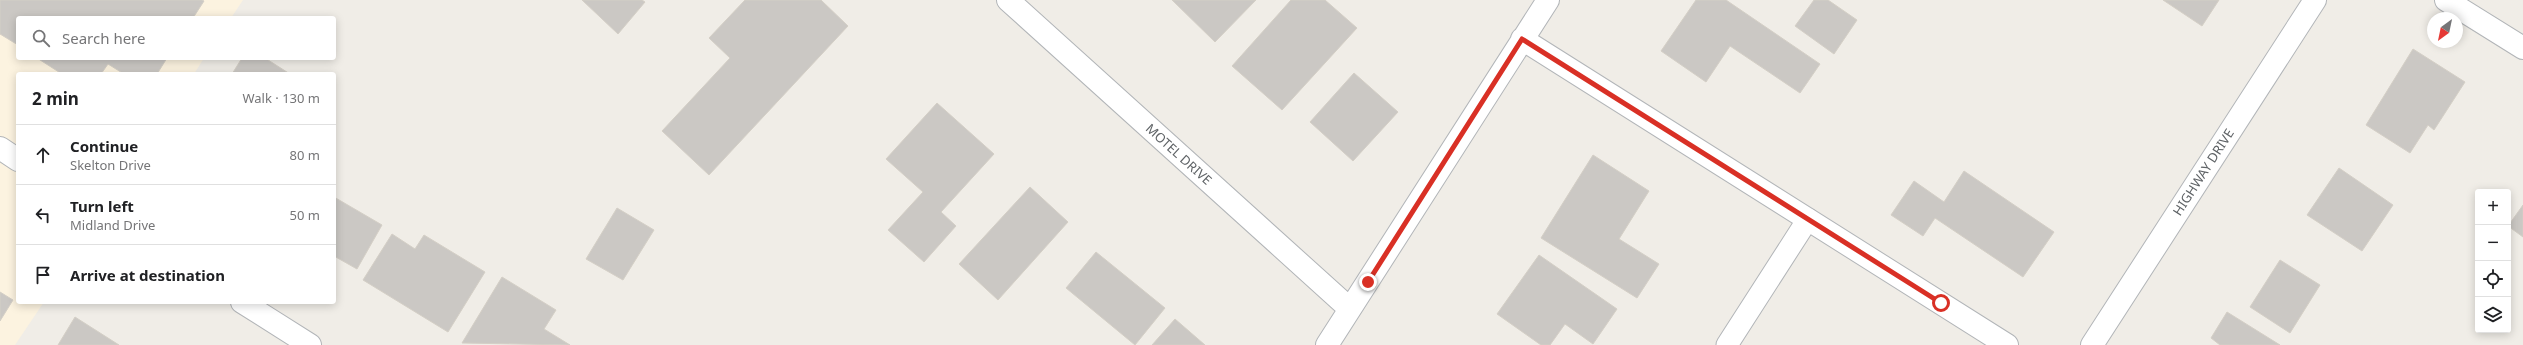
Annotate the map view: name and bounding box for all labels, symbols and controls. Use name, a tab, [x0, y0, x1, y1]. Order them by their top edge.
north arrow	[2427, 12, 2463, 48]
search box	[16, 16, 336, 60]
icon: search	[30, 27, 52, 49]
text: Search here	[62, 28, 145, 48]
text: 2 min	[32, 87, 79, 110]
text: Walk · 130 m	[242, 89, 320, 107]
street label: MOTEL DRIVE	[1142, 119, 1216, 189]
street label: HIGHWAY DRIVE	[2168, 125, 2238, 219]
text: Continue	[70, 136, 138, 156]
icon: ahead	[32, 144, 54, 166]
text: 80 m	[290, 146, 320, 164]
text: Skelton Drive	[70, 156, 151, 174]
map controls	[2475, 189, 2511, 333]
button: +	[2475, 189, 2511, 225]
text: Turn left	[70, 196, 134, 216]
icon: left	[32, 204, 54, 226]
text: 50 m	[290, 206, 320, 224]
text: Midland Drive	[70, 216, 155, 234]
button: −	[2475, 225, 2511, 261]
button: locate	[2475, 261, 2511, 297]
icon: arrive	[32, 264, 54, 286]
text: Arrive at destination	[70, 265, 225, 285]
route end	[1359, 273, 1377, 291]
route start	[1932, 294, 1950, 312]
button: layers	[2475, 297, 2511, 333]

